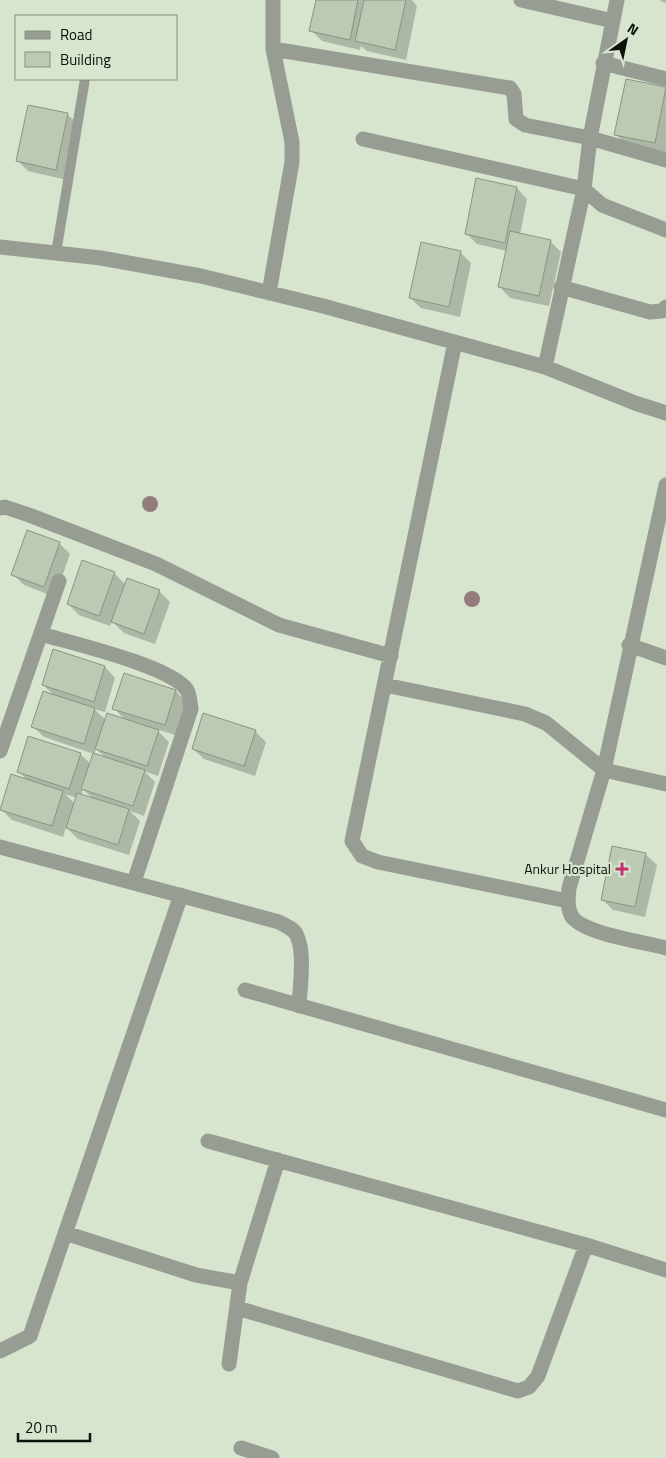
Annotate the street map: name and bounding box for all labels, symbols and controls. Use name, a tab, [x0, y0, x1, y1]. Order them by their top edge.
legend	[15, 15, 178, 80]
north arrow	[601, 15, 651, 65]
text: N	[624, 17, 643, 40]
text: Road	[60, 23, 92, 46]
text: Building	[60, 48, 111, 71]
place label: Ankur Hospital	[524, 858, 611, 879]
marker: Ankur Hospital	[615, 862, 629, 876]
scale bar	[18, 1410, 90, 1442]
text: 20 m	[25, 1416, 58, 1439]

